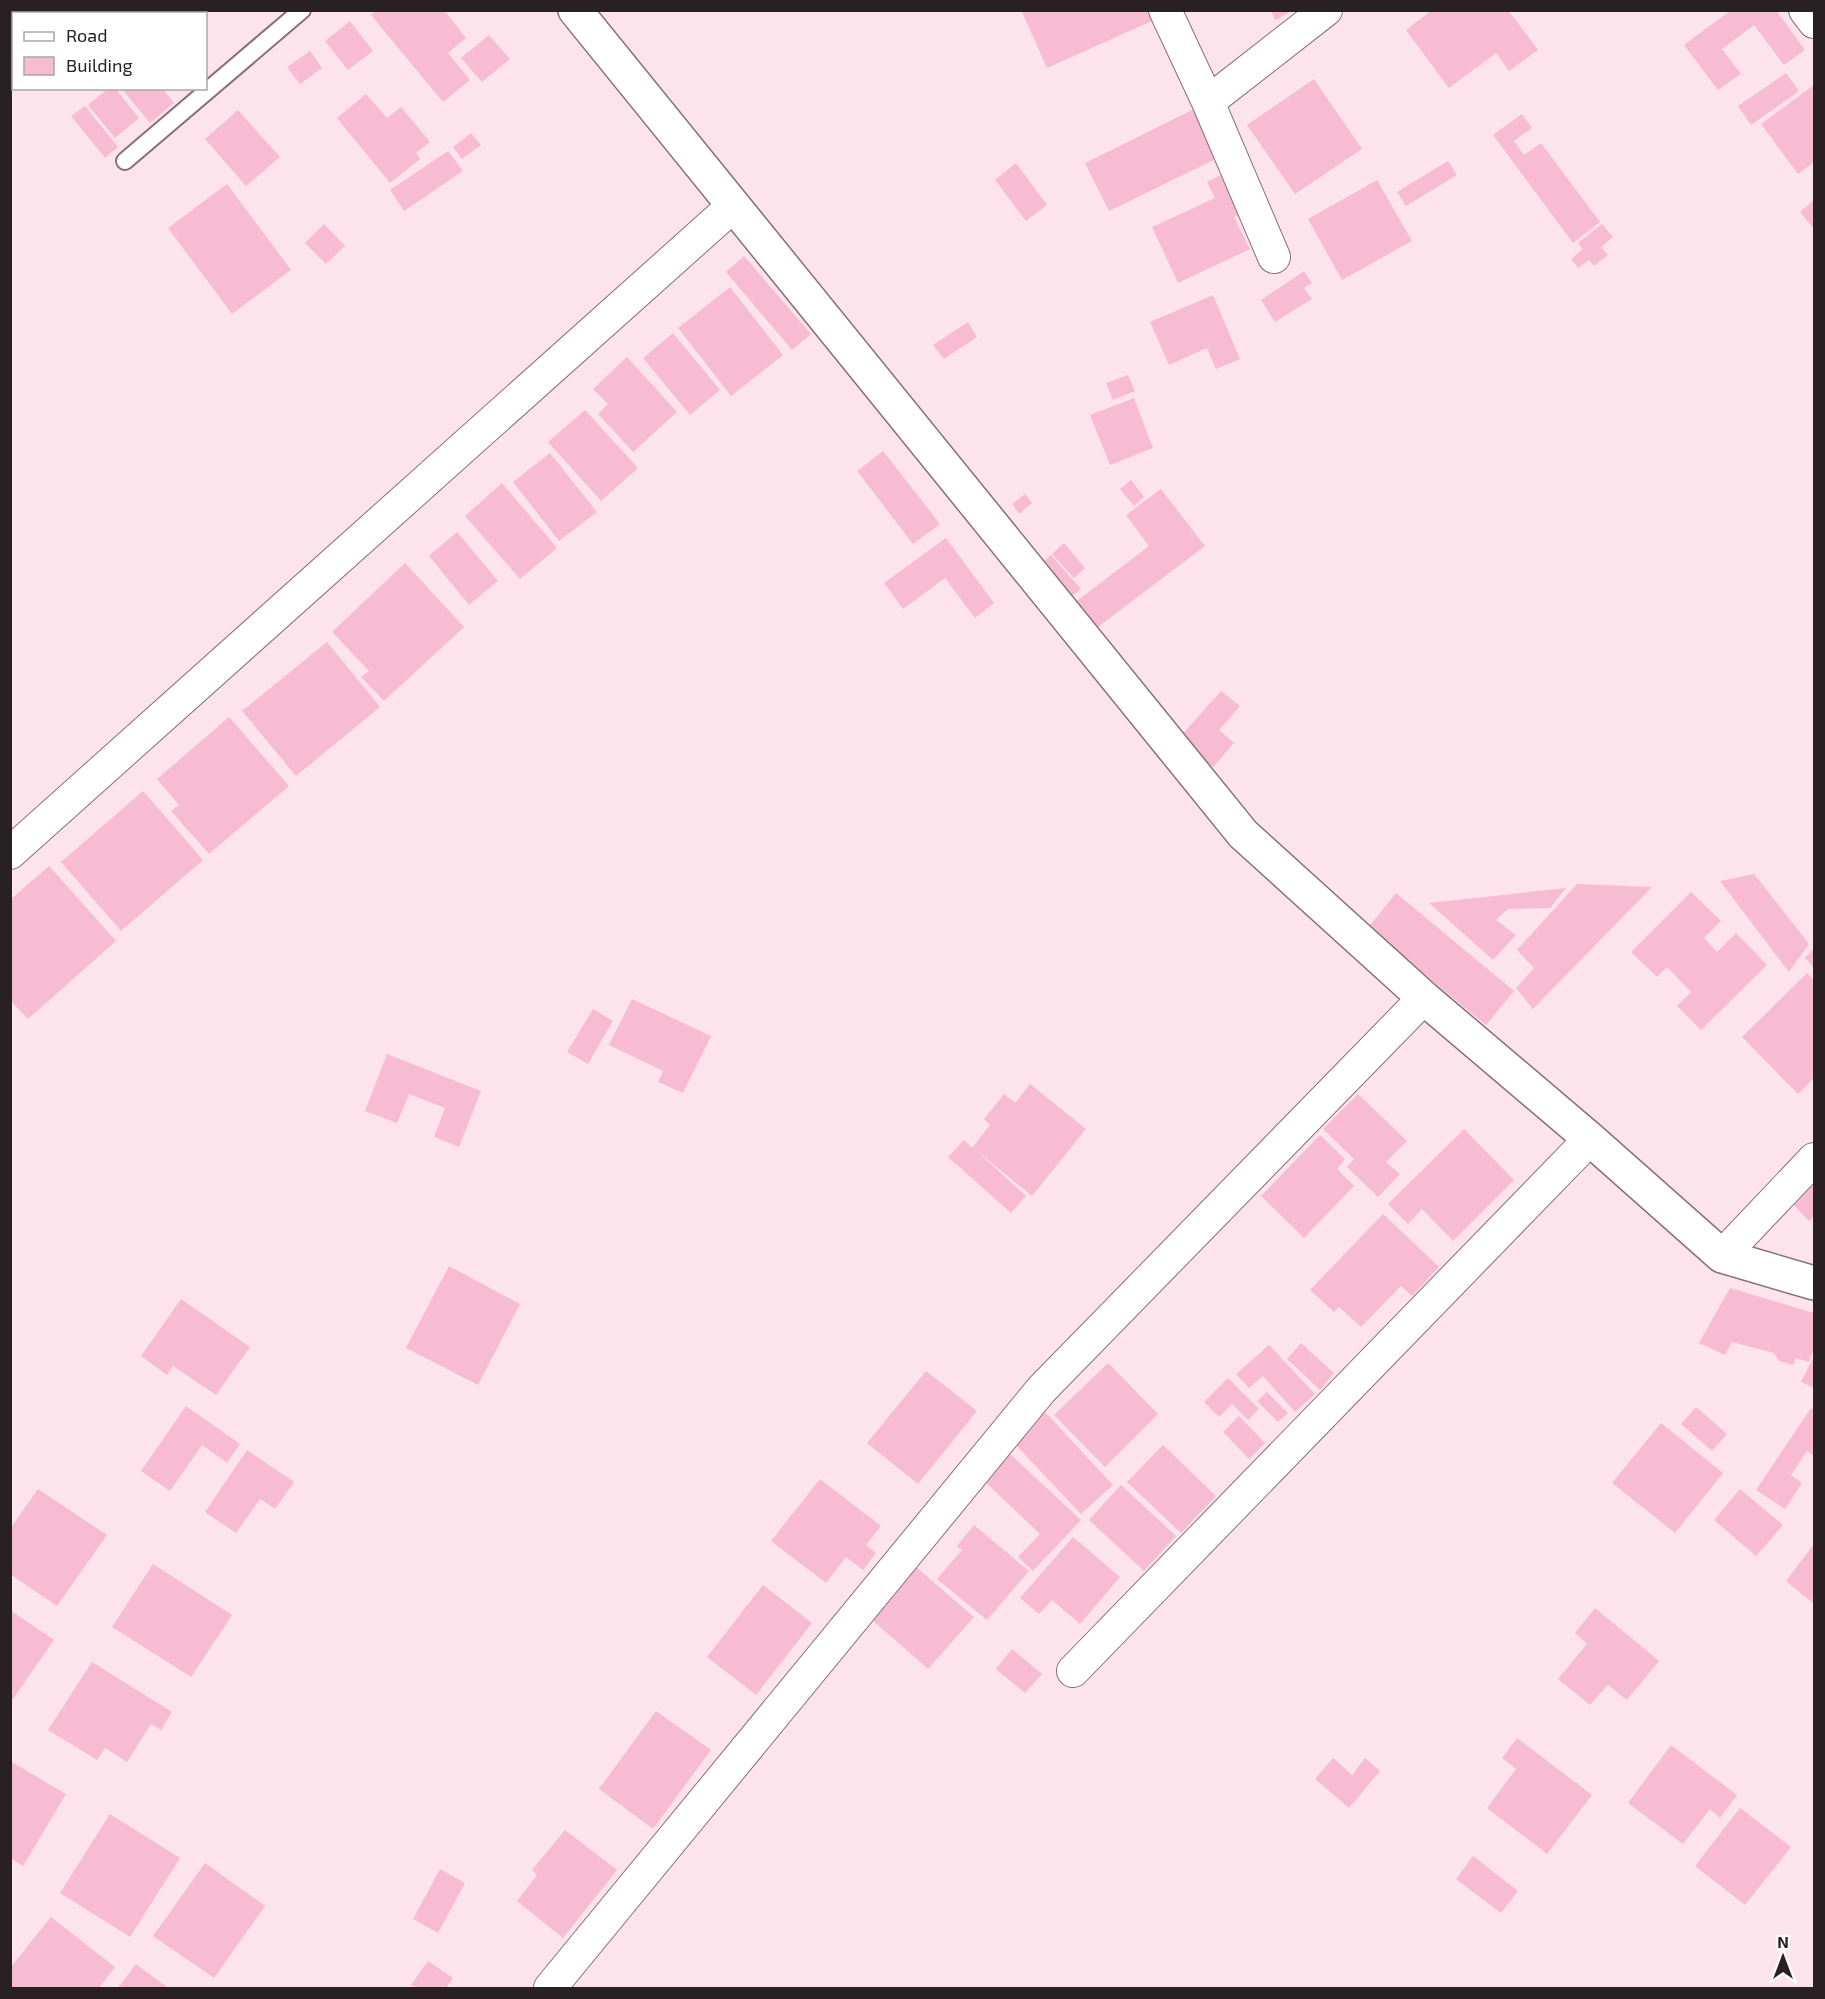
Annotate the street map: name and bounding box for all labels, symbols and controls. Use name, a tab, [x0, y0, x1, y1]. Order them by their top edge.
legend	[12, 12, 207, 90]
text: Road	[66, 24, 107, 46]
text: Building	[66, 54, 133, 76]
north arrow	[1753, 1927, 1813, 1987]
text: N	[1777, 1932, 1789, 1951]

